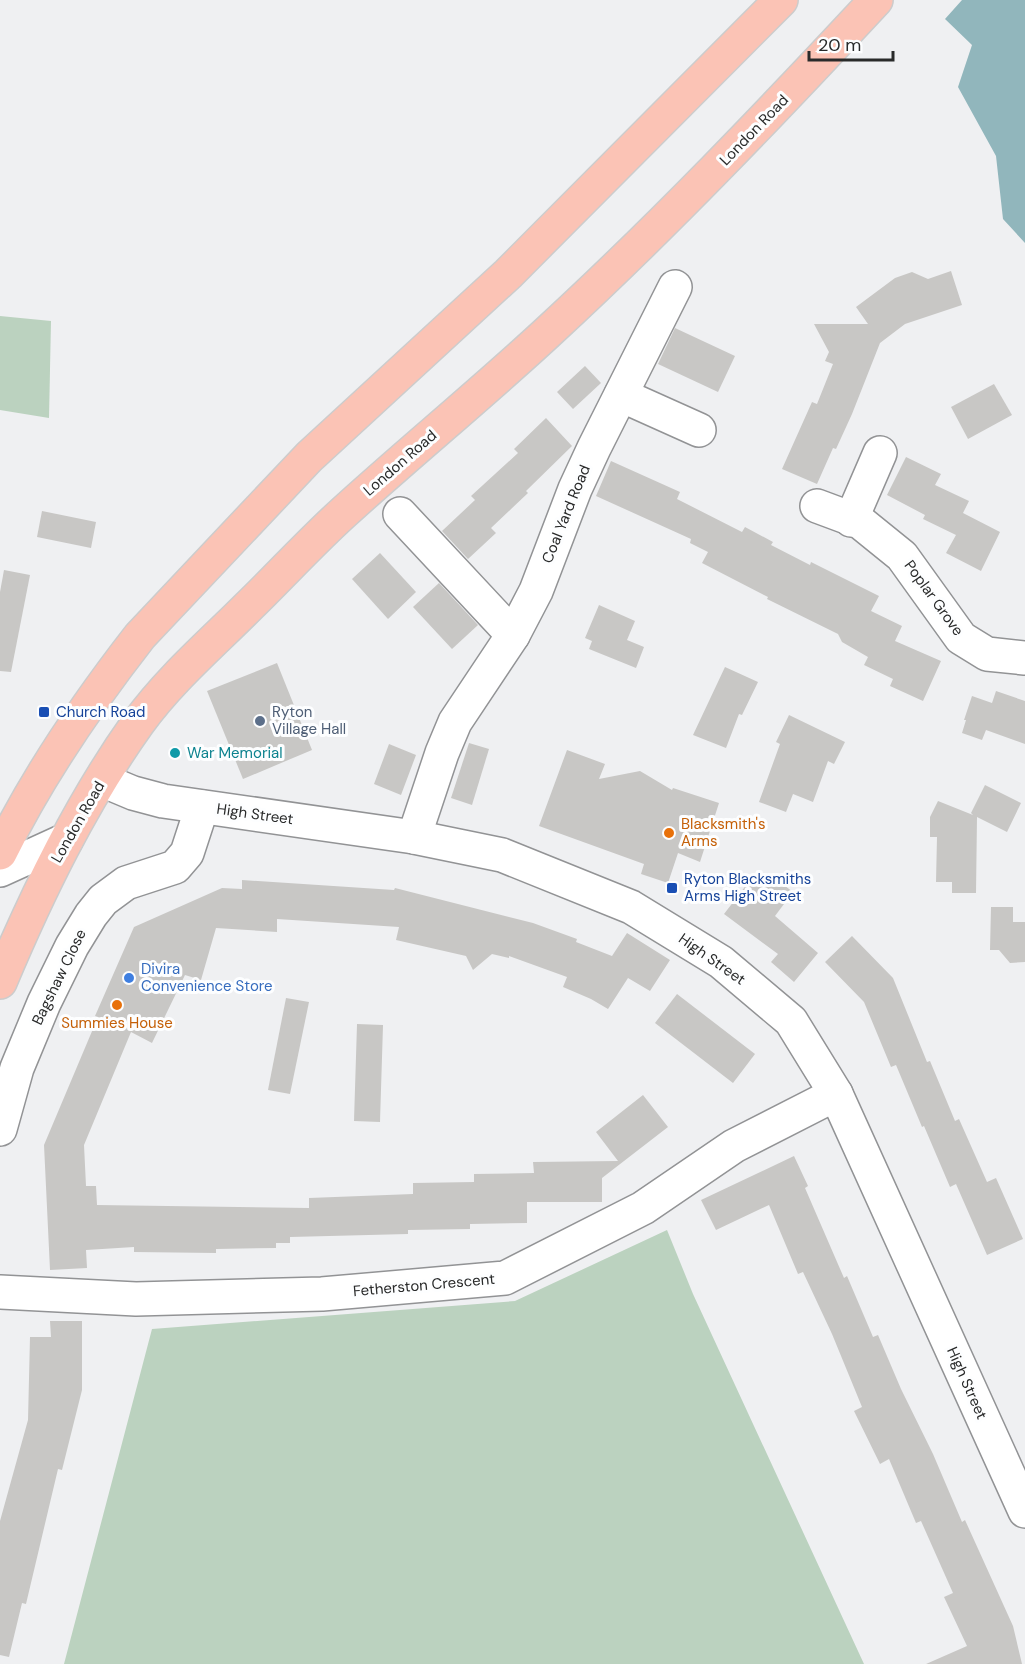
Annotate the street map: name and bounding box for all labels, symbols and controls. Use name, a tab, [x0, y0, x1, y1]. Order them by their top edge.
scale bar	[809, 24, 893, 62]
text: 20 m	[818, 33, 861, 57]
street label: London Road	[715, 90, 793, 170]
street label: London Road	[359, 426, 441, 500]
street label: Coal Yard Road	[537, 462, 595, 566]
street label: Poplar Grove	[900, 556, 968, 640]
place label: Church Road	[56, 702, 145, 722]
place label: Ryton Village Hall	[272, 702, 346, 739]
marker: Church Road	[37, 705, 51, 719]
marker: Ryton Village Hall	[253, 714, 267, 728]
place label: War Memorial	[187, 743, 283, 763]
marker: War Memorial	[168, 746, 182, 760]
street label: London Road	[47, 778, 109, 866]
street label: High Street	[215, 799, 295, 829]
place label: Blacksmith's Arms	[681, 814, 765, 851]
marker: Blacksmith's Arms	[662, 826, 676, 840]
place label: Ryton Blacksmiths Arms High Street	[684, 869, 811, 906]
marker: Ryton Blacksmiths Arms High Street	[665, 881, 679, 895]
street label: Bagshaw Close	[27, 926, 91, 1028]
street label: High Street	[675, 929, 749, 989]
place label: Divira Convenience Store	[141, 959, 273, 996]
marker: Divira Convenience Store	[122, 971, 136, 985]
marker: Summies House	[110, 998, 124, 1012]
place label: Summies House	[61, 1013, 173, 1033]
street label: Fetherston Crescent	[352, 1269, 496, 1301]
street label: High Street	[942, 1344, 992, 1422]

